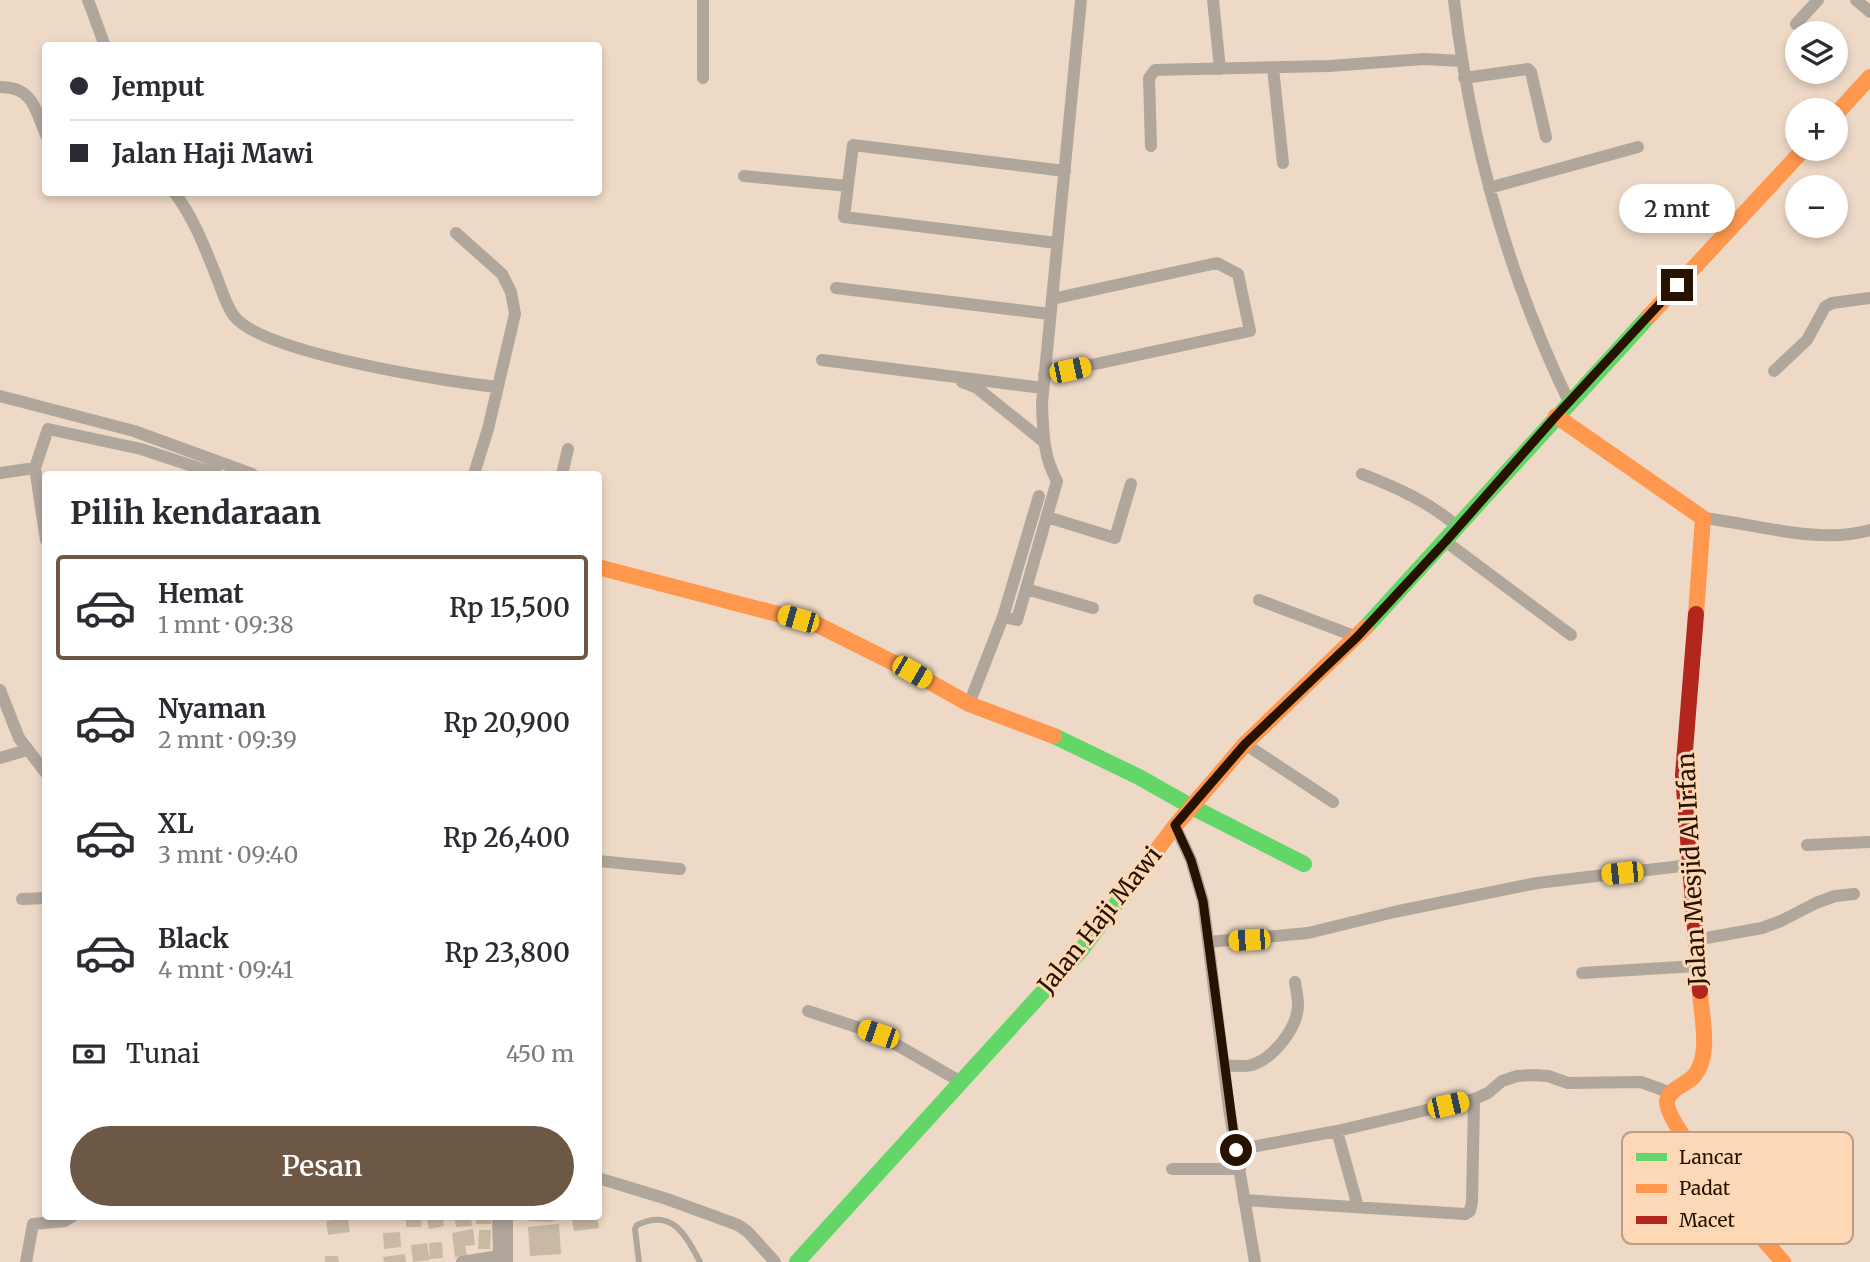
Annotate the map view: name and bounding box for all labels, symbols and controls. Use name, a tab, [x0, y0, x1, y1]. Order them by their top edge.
map controls	[1785, 21, 1848, 238]
button: layers	[1785, 21, 1848, 84]
text: Jemput	[112, 70, 205, 103]
button: +	[1785, 98, 1848, 161]
text: Jalan Haji Mawi	[112, 137, 313, 170]
button: −	[1785, 175, 1848, 238]
callout: 2 mnt	[1619, 184, 1735, 232]
text: 2 mnt	[1644, 194, 1710, 223]
route end	[1661, 269, 1693, 301]
car	[1048, 355, 1093, 385]
text: Pilih kendaraan	[70, 493, 321, 533]
icon: car	[74, 576, 137, 639]
text: Hemat	[158, 577, 244, 610]
text: Rp 15,500	[449, 591, 570, 624]
car	[775, 603, 822, 635]
text: 1 mnt · 09:38	[158, 610, 294, 639]
car	[889, 652, 936, 692]
icon: car	[74, 691, 137, 754]
text: Nyaman	[158, 692, 266, 725]
text: Rp 20,900	[443, 706, 570, 739]
text: 2 mnt · 09:39	[158, 725, 297, 754]
street label: Jalan Mesjid Al Irfan	[1670, 752, 1713, 987]
icon: car	[74, 806, 137, 869]
text: XL	[158, 807, 194, 840]
text: Rp 26,400	[443, 821, 570, 854]
text: 3 mnt · 09:40	[158, 840, 298, 869]
street label: Jalan Haji Mawi	[1030, 840, 1168, 1000]
car	[1601, 860, 1644, 886]
icon: car	[74, 921, 137, 984]
text: Black	[158, 922, 229, 955]
car	[1228, 928, 1271, 952]
text: Rp 23,800	[444, 936, 570, 969]
text: 4 mnt · 09:41	[158, 955, 293, 984]
car	[855, 1017, 902, 1051]
icon: cash	[70, 1035, 108, 1073]
text: Tunai	[126, 1037, 200, 1070]
text: 450 m	[506, 1039, 574, 1068]
car	[1426, 1090, 1471, 1120]
button: Pesan	[70, 1126, 574, 1206]
legend	[1622, 1132, 1853, 1244]
route start	[1220, 1134, 1252, 1166]
text: Lancar	[1679, 1145, 1743, 1169]
text: Padat	[1679, 1176, 1731, 1200]
text: Macet	[1679, 1208, 1735, 1232]

